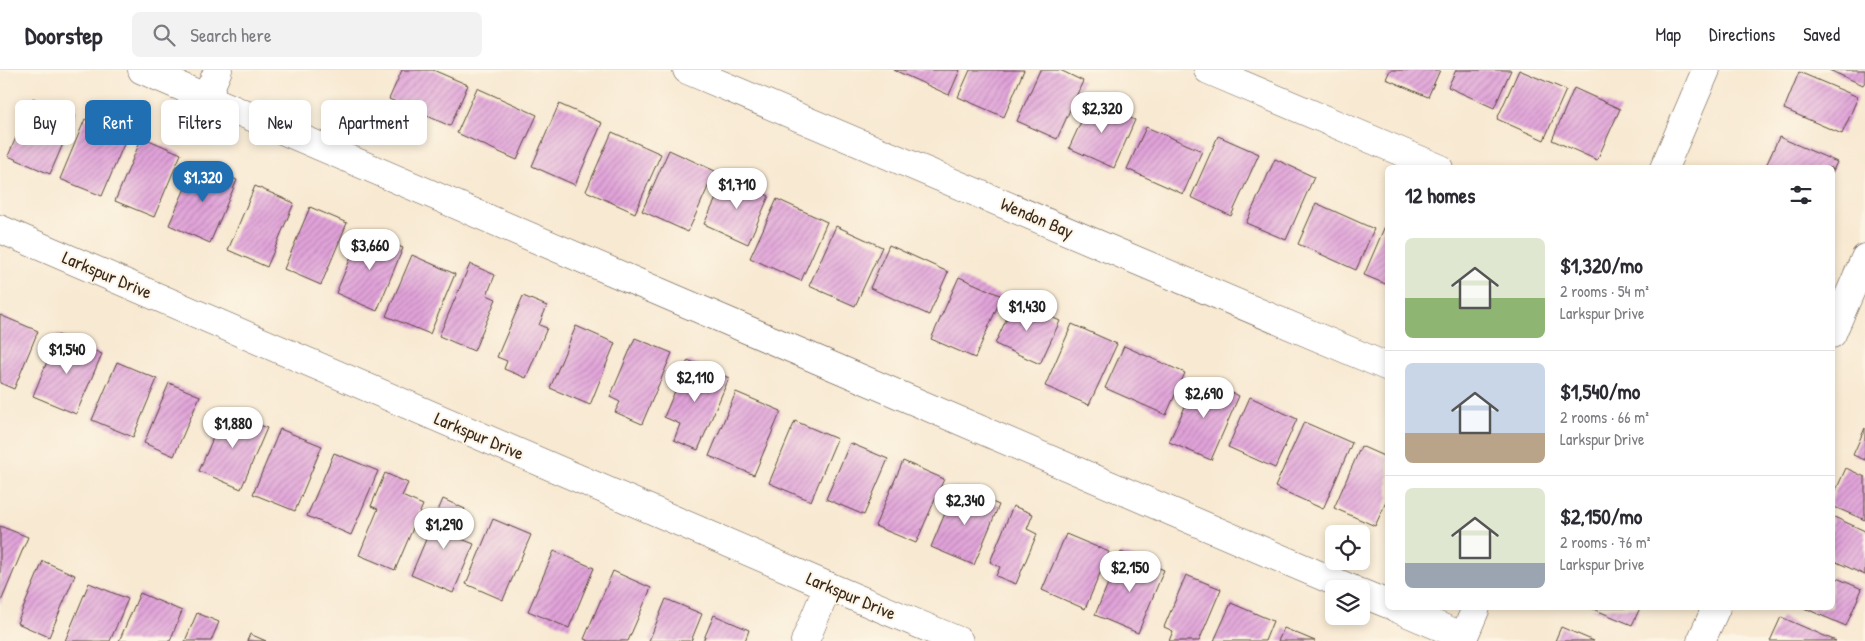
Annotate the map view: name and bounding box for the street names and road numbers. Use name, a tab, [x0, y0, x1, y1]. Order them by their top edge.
street label: Wendon Bay	[997, 191, 1078, 244]
street label: Larkspur Drive	[59, 244, 156, 305]
street label: Larkspur Drive	[431, 405, 528, 466]
street label: Larkspur Drive	[803, 565, 900, 626]

